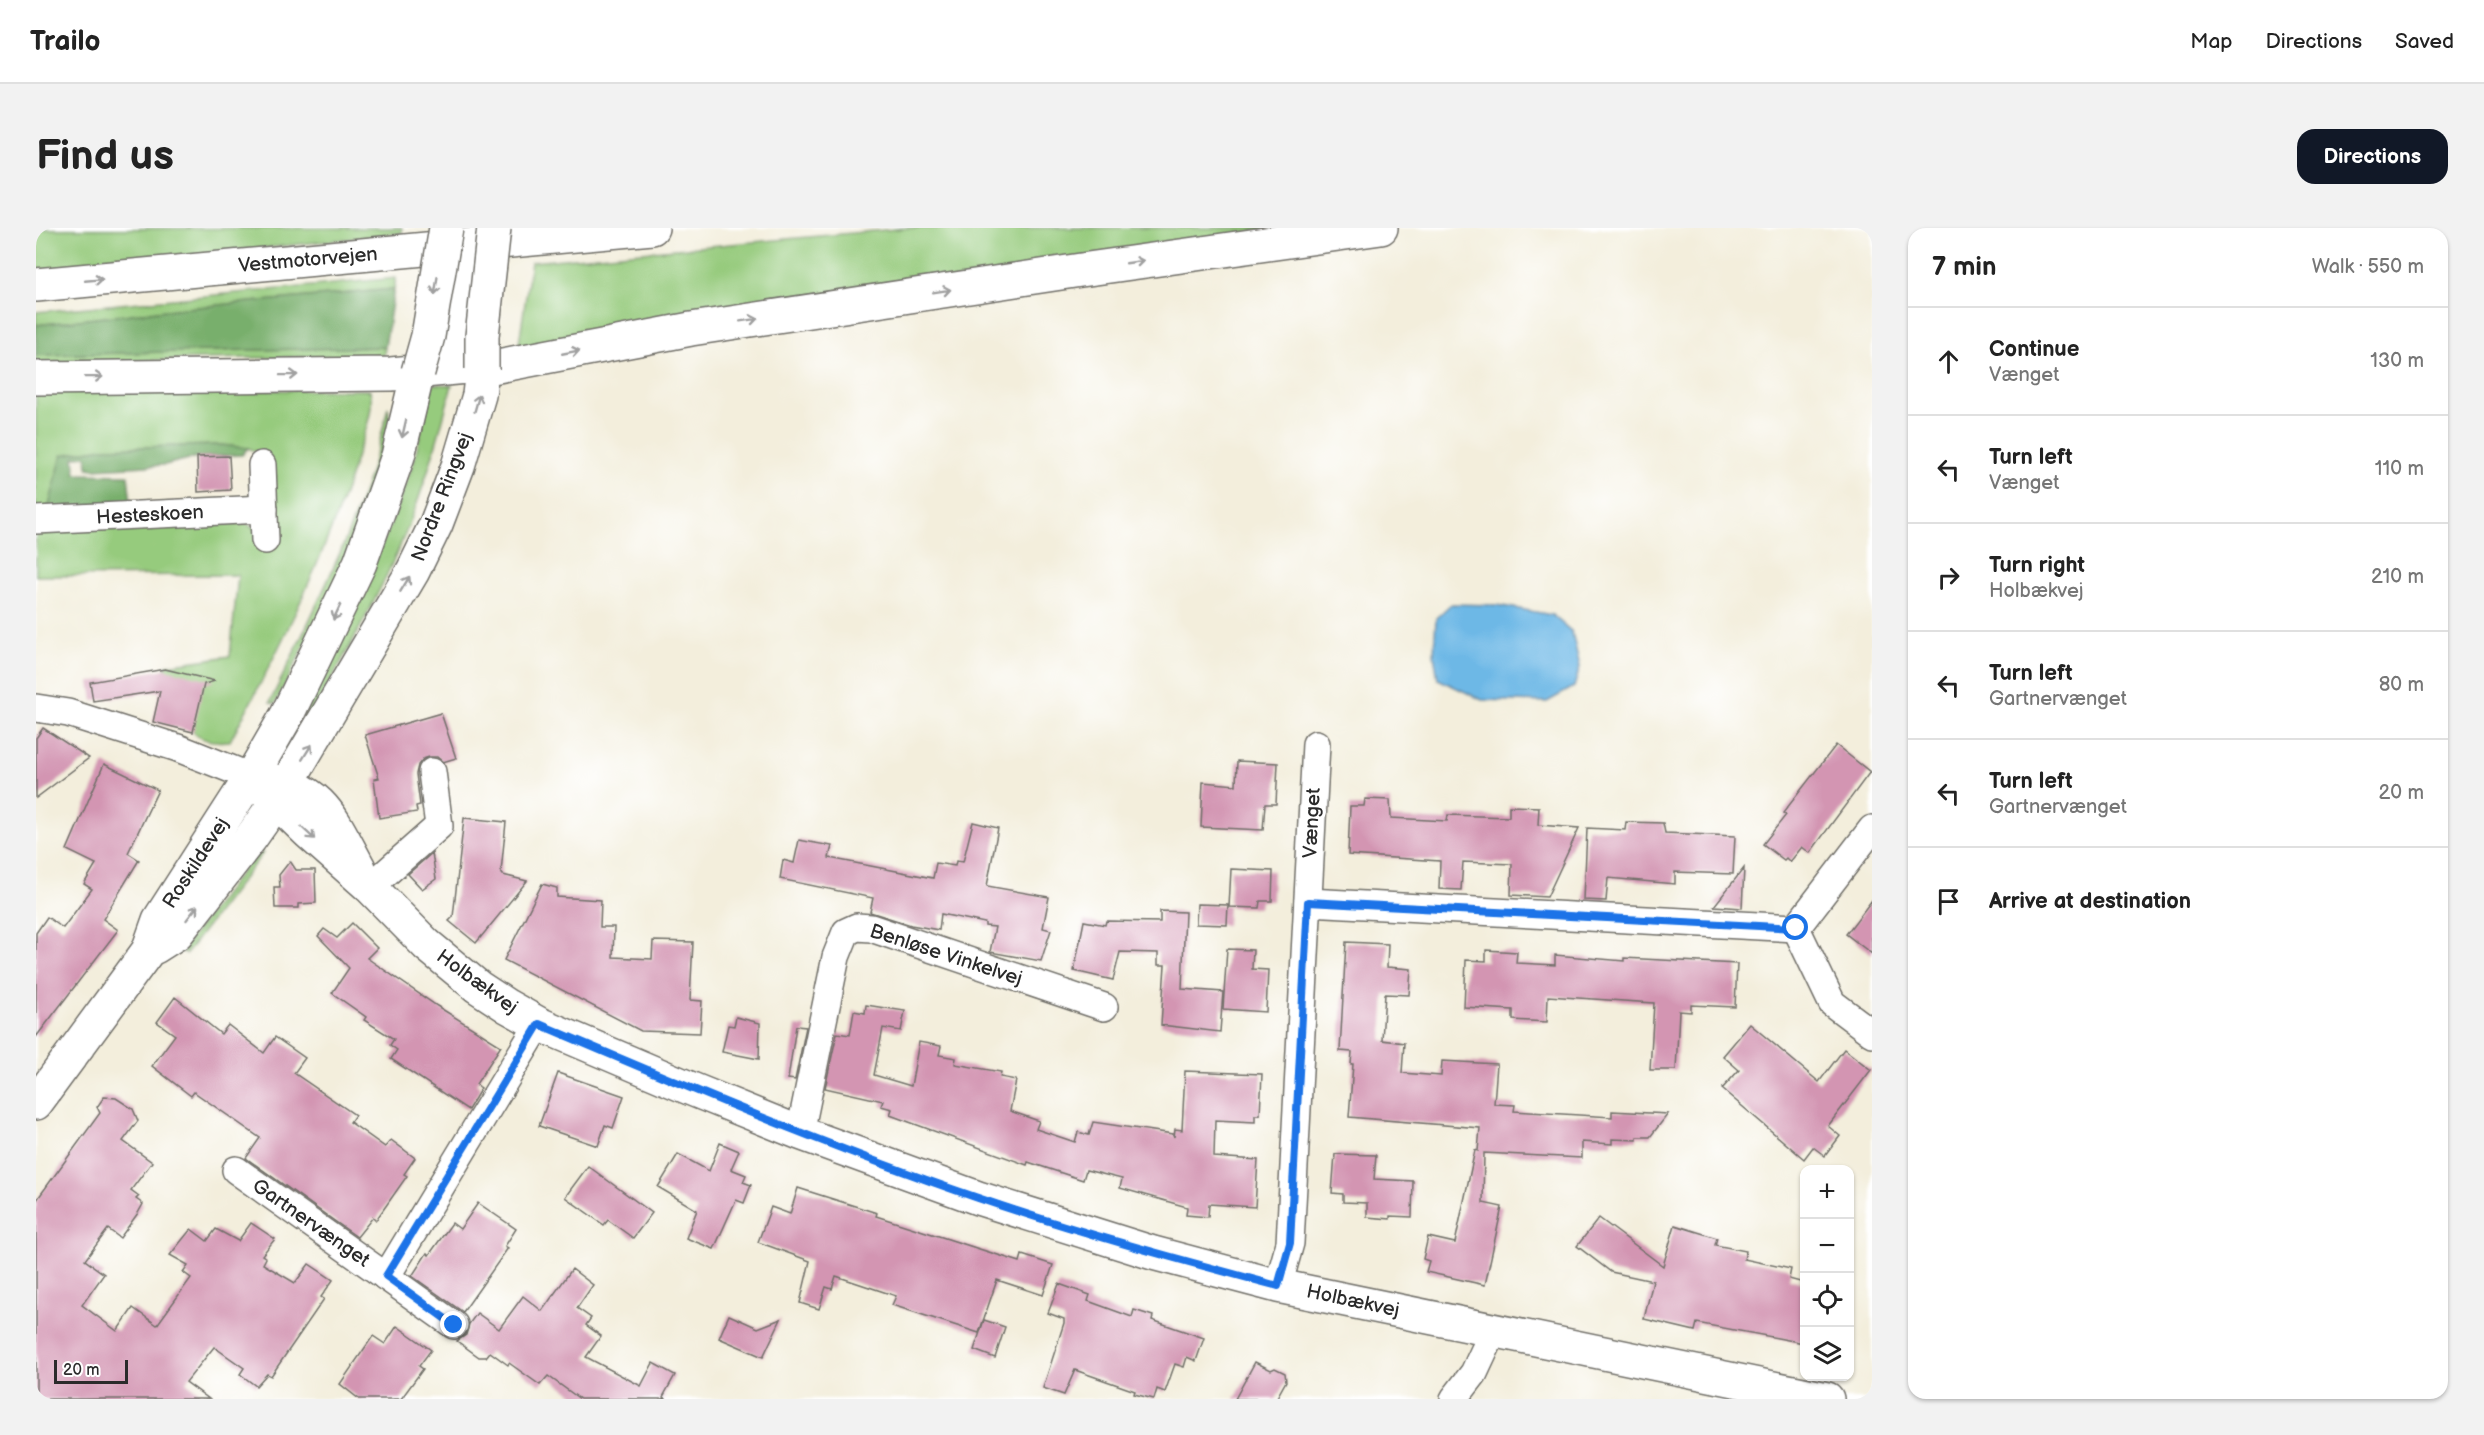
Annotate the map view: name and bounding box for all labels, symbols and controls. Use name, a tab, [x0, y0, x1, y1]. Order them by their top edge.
text: Trailo	[30, 25, 101, 58]
text: Map	[2190, 29, 2233, 54]
text: Directions	[2266, 29, 2362, 54]
text: Saved	[2395, 29, 2454, 54]
button: Directions	[2297, 129, 2448, 184]
text: Find us	[36, 131, 174, 182]
street label: Vestmotorvejen	[237, 242, 379, 278]
text: 7 min	[1932, 252, 1996, 283]
text: Walk · 550 m	[2312, 255, 2424, 279]
one-way arrow	[1125, 257, 1144, 268]
one-way arrow	[84, 274, 104, 285]
one-way arrow	[430, 275, 441, 295]
one-way arrow	[932, 285, 951, 296]
one-way arrow	[739, 314, 759, 325]
text: Continue	[1989, 336, 2079, 363]
icon: ahead	[1932, 345, 1965, 378]
one-way arrow	[561, 346, 580, 357]
text: 130 m	[2370, 349, 2424, 373]
text: Vænget	[1989, 363, 2059, 387]
one-way arrow	[279, 369, 299, 381]
one-way arrow	[84, 371, 104, 383]
one-way arrow	[471, 394, 483, 413]
one-way arrow	[398, 419, 410, 438]
street label: Nordre Ringvej	[406, 429, 478, 565]
text: Turn left	[1989, 444, 2073, 471]
icon: left	[1932, 453, 1965, 486]
text: 110 m	[2375, 457, 2424, 481]
text: Vænget	[1989, 471, 2059, 495]
street label: Hesteskoen	[96, 500, 204, 530]
text: Turn right	[1989, 552, 2085, 579]
icon: right	[1932, 561, 1965, 594]
text: 210 m	[2371, 565, 2424, 589]
one-way arrow	[400, 576, 412, 593]
text: Holbækvej	[1989, 579, 2084, 603]
one-way arrow	[331, 602, 343, 620]
text: Turn left	[1989, 660, 2073, 687]
icon: left	[1932, 669, 1965, 702]
text: 80 m	[2379, 673, 2424, 697]
text: Gartnervænget	[1989, 687, 2127, 711]
one-way arrow	[301, 744, 313, 761]
text: Turn left	[1989, 768, 2073, 795]
icon: left	[1932, 777, 1965, 810]
text: 20 m	[2379, 781, 2424, 805]
street label: Vænget	[1298, 787, 1326, 859]
text: Gartnervænget	[1989, 795, 2127, 819]
street label: Roskildevej	[158, 813, 234, 913]
one-way arrow	[301, 825, 316, 840]
icon: arrive	[1932, 885, 1965, 918]
text: Arrive at destination	[1989, 888, 2191, 915]
one-way arrow	[185, 906, 198, 922]
route start	[1782, 914, 1808, 940]
street label: Benløse Vinkelvej	[867, 919, 1025, 991]
street label: Holbækvej	[432, 944, 522, 1020]
map controls	[1800, 1165, 1854, 1381]
button: +	[1800, 1165, 1854, 1219]
street label: Gartnervænget	[248, 1174, 374, 1272]
button: −	[1800, 1219, 1854, 1273]
button: locate	[1800, 1273, 1854, 1327]
street label: Holbækvej	[1304, 1279, 1402, 1323]
route end	[440, 1311, 466, 1337]
button: layers	[1800, 1327, 1854, 1381]
scale bar	[54, 1357, 128, 1384]
text: 20 m	[63, 1361, 99, 1380]

